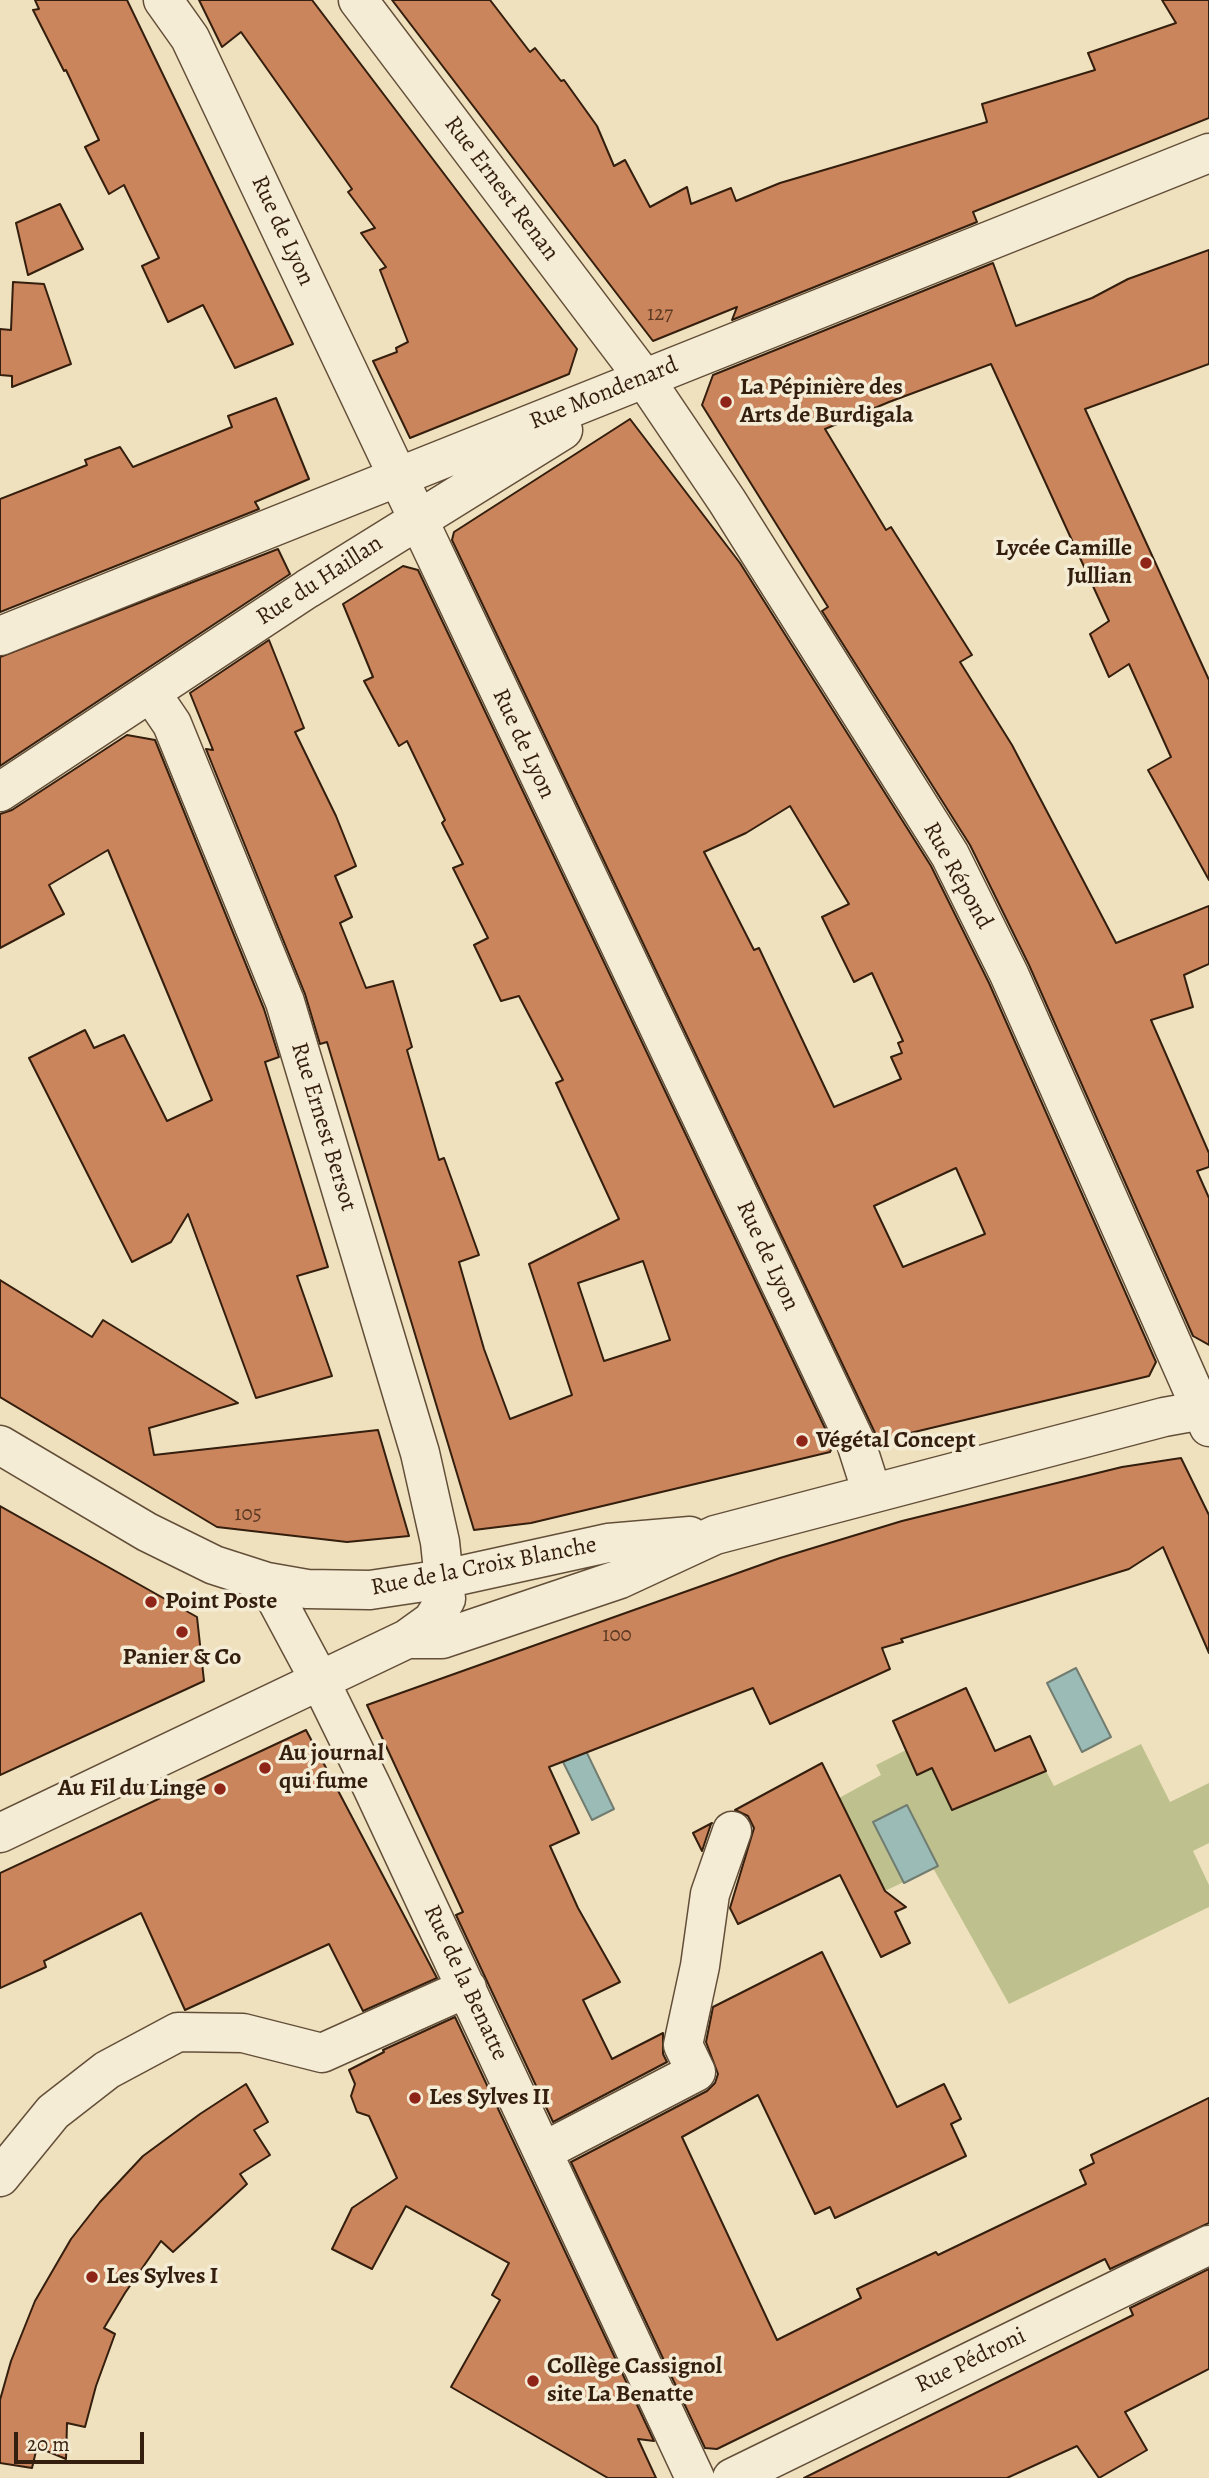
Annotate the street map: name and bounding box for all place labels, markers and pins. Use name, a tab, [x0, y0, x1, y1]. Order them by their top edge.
place label: La Pépinière des Arts de Burdigala	[740, 374, 914, 430]
marker: La Pépinière des Arts de Burdigala	[718, 394, 734, 410]
place label: Lycée Camille Jullian	[995, 535, 1132, 591]
marker: Lycée Camille Jullian	[1138, 555, 1154, 571]
place label: Végétal Concept	[816, 1427, 976, 1455]
marker: Végétal Concept	[794, 1433, 810, 1449]
place label: Point Poste	[165, 1588, 277, 1616]
marker: Point Poste	[143, 1594, 159, 1610]
marker: Panier & Co	[174, 1624, 190, 1640]
place label: Panier & Co	[123, 1644, 241, 1672]
place label: Au journal qui fume	[279, 1740, 384, 1796]
marker: Au journal qui fume	[257, 1760, 273, 1776]
place label: Au Fil du Linge	[58, 1775, 206, 1803]
marker: Au Fil du Linge	[212, 1781, 228, 1797]
place label: Les Sylves II	[429, 2084, 550, 2112]
marker: Les Sylves II	[407, 2090, 423, 2106]
place label: Les Sylves I	[106, 2263, 218, 2291]
marker: Les Sylves I	[84, 2269, 100, 2285]
place label: Collège Cassignol site La Benatte	[547, 2353, 722, 2409]
marker: Collège Cassignol site La Benatte	[525, 2373, 541, 2389]

